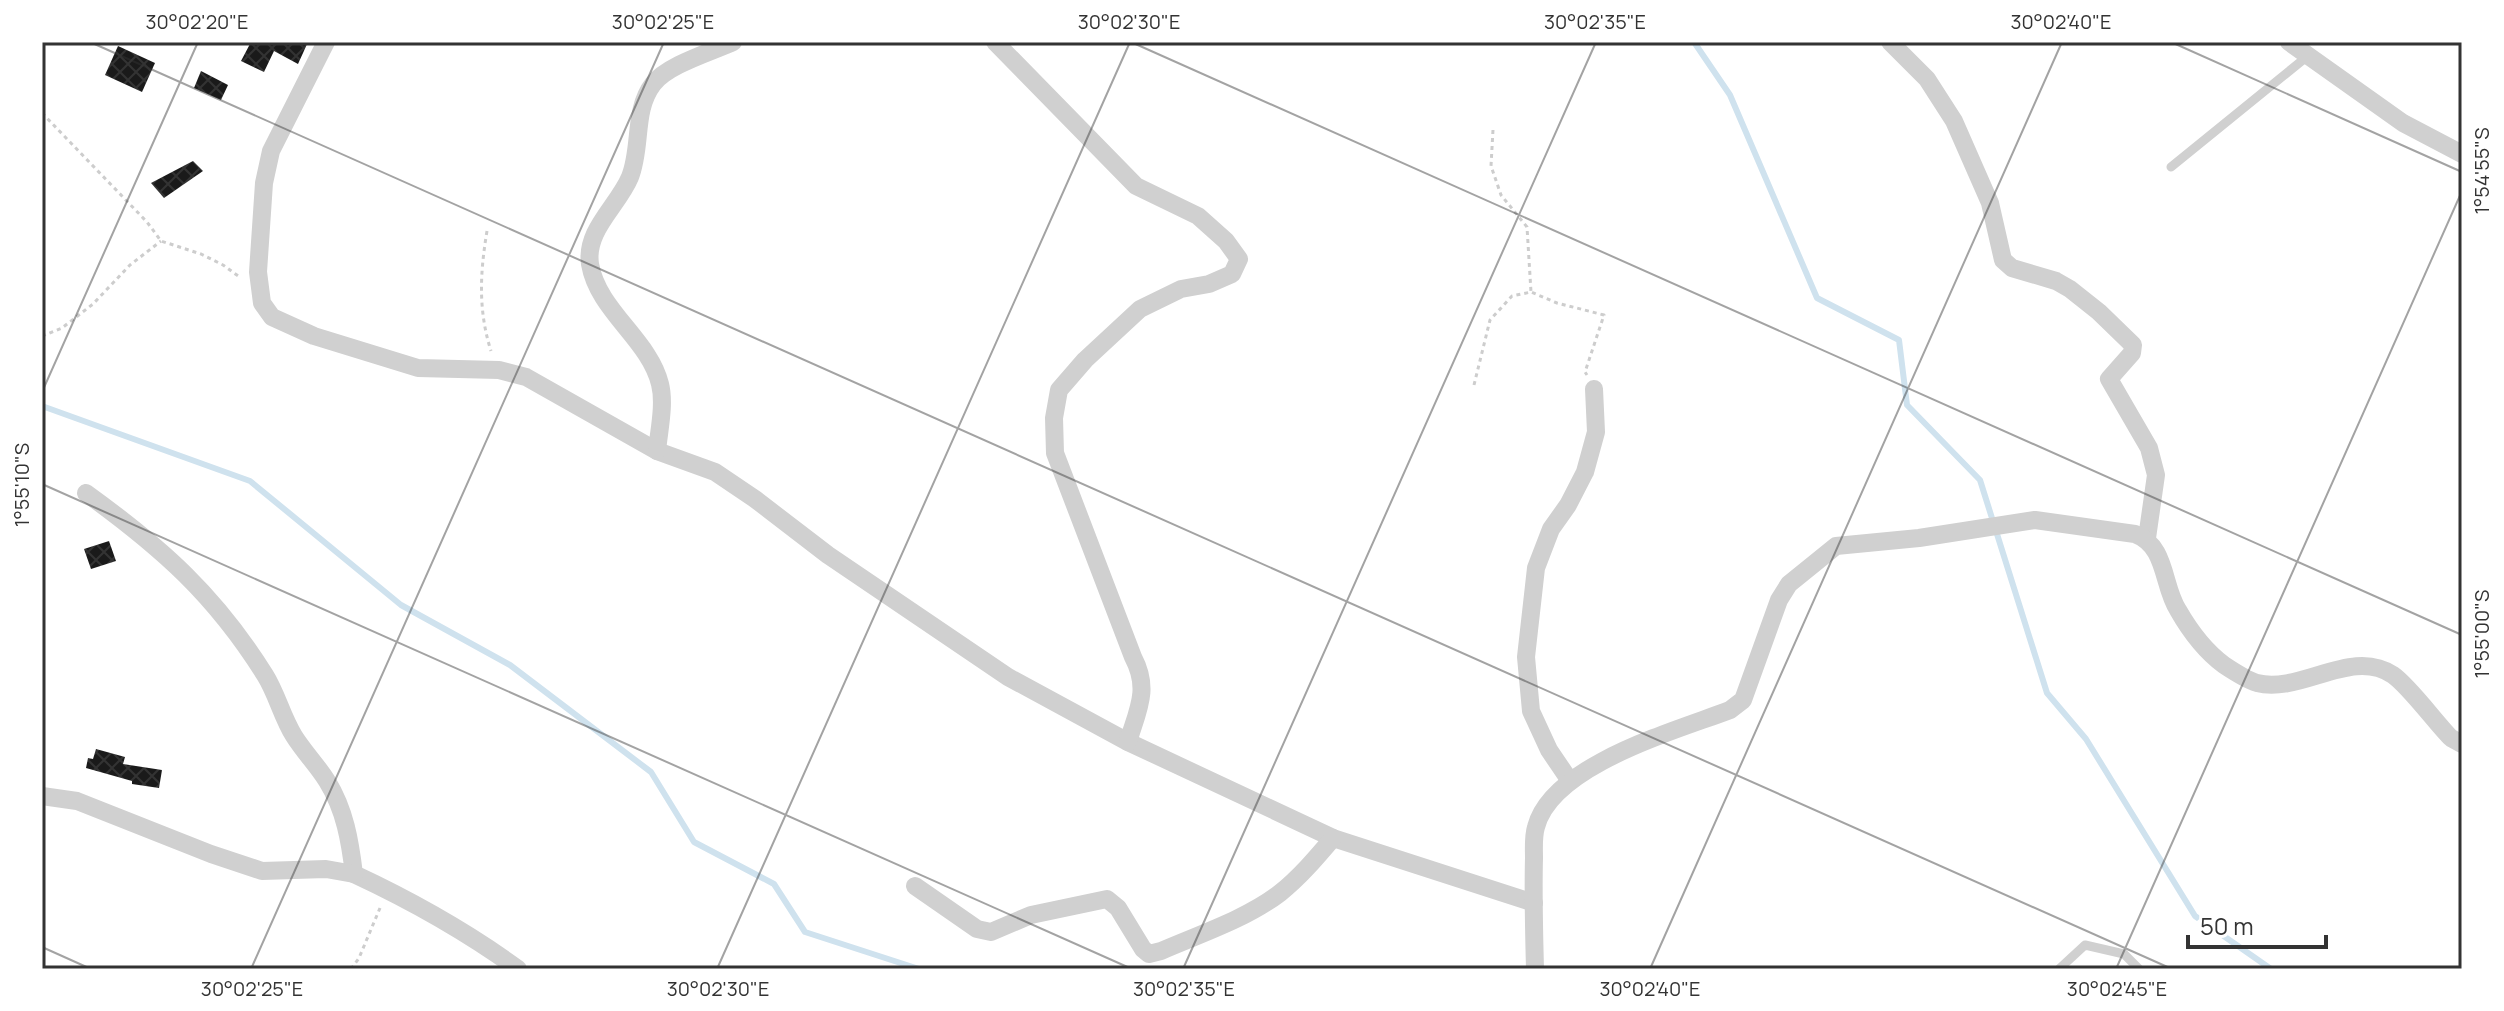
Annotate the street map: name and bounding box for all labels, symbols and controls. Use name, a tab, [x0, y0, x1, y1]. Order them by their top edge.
text: 30°02'20"E	[146, 8, 248, 35]
text: 30°02'25"E	[612, 8, 714, 35]
text: 30°02'30"E	[1078, 8, 1180, 35]
text: 30°02'35"E	[1544, 8, 1646, 35]
text: 30°02'40"E	[2011, 8, 2111, 35]
text: 1°54'55"S	[2468, 127, 2495, 215]
text: 1°55'10"S	[8, 443, 35, 527]
text: 1°55'00"S	[2468, 590, 2495, 678]
scale bar	[2188, 899, 2326, 949]
text: 50 m	[2200, 909, 2254, 942]
text: 30°02'25"E	[201, 975, 303, 1002]
text: 30°02'30"E	[667, 975, 769, 1002]
text: 30°02'35"E	[1133, 975, 1235, 1002]
text: 30°02'40"E	[1600, 975, 1700, 1002]
text: 30°02'45"E	[2067, 975, 2167, 1002]

